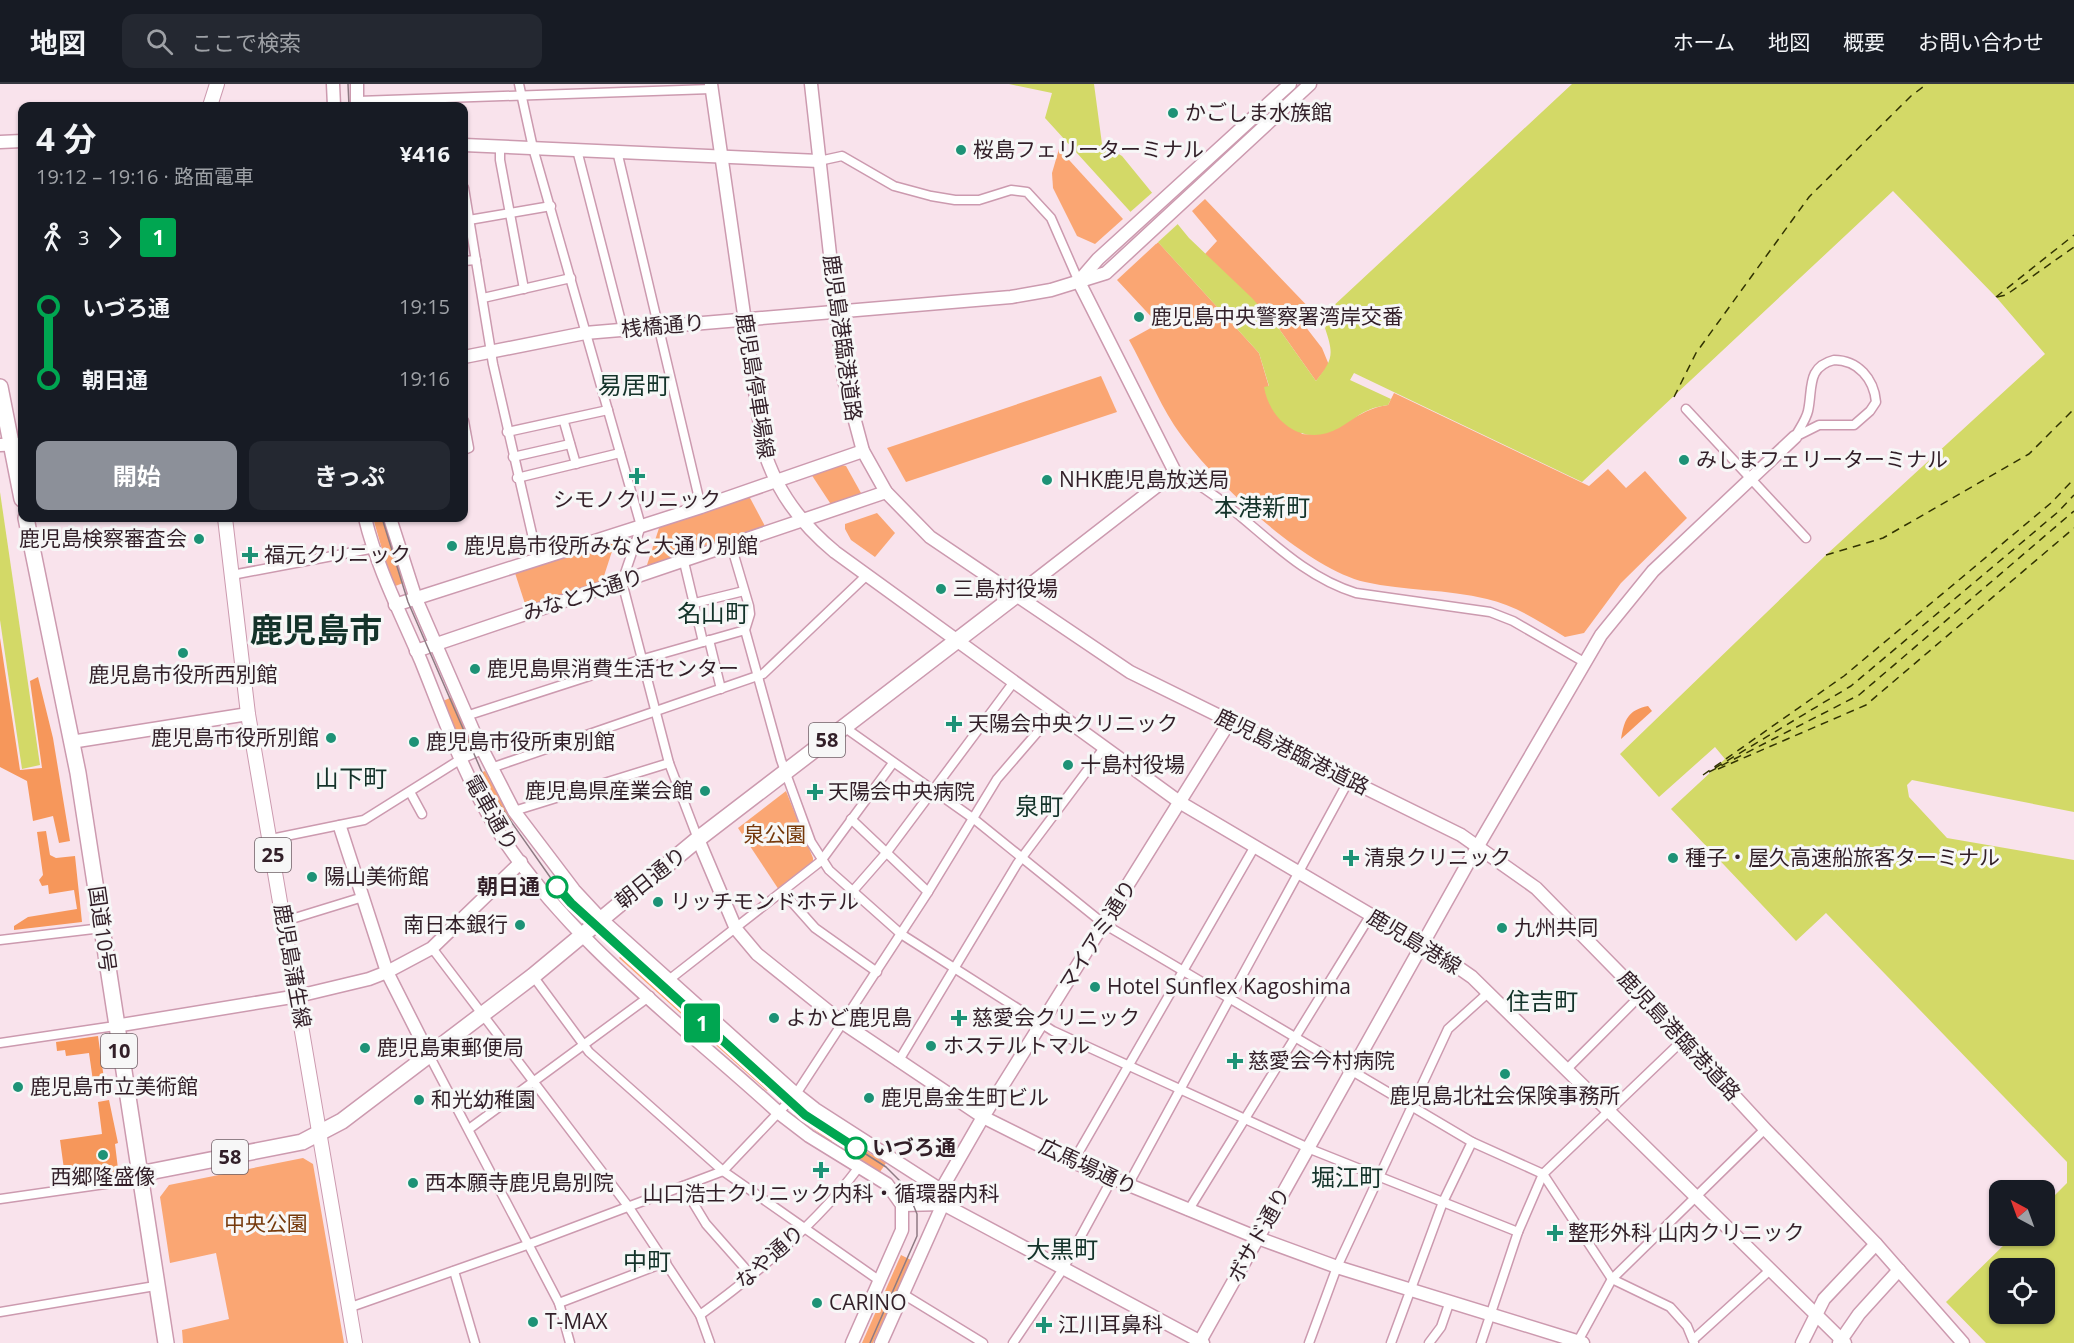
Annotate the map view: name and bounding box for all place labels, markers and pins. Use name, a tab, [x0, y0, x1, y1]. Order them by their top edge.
place label: かごしま水族館	[1185, 98, 1332, 126]
marker: かごしま水族館	[1166, 106, 1180, 120]
place label: 桜島フェリーターミナル	[973, 135, 1204, 163]
marker: 桜島フェリーターミナル	[954, 143, 968, 157]
place label: 鹿児島中央警察署湾岸交番	[1151, 302, 1403, 330]
marker: 鹿児島中央警察署湾岸交番	[1132, 310, 1146, 324]
place label: みしまフェリーターミナル	[1696, 445, 1948, 473]
marker: みしまフェリーターミナル	[1677, 453, 1691, 467]
place label: NHK鹿児島放送局	[1059, 465, 1229, 493]
marker: シモノクリニック	[628, 467, 646, 485]
marker: NHK鹿児島放送局	[1040, 473, 1054, 487]
place label: シモノクリニック	[553, 485, 721, 513]
place label: 鹿児島検察審査会	[19, 524, 187, 552]
place label: 鹿児島市役所みなと大通り別館	[464, 531, 758, 559]
marker: 鹿児島検察審査会	[192, 532, 206, 546]
marker: 鹿児島市役所みなと大通り別館	[445, 539, 459, 553]
place label: 福元クリニック	[264, 540, 411, 568]
marker: 福元クリニック	[241, 546, 259, 564]
place label: 三島村役場	[953, 574, 1058, 602]
marker: 三島村役場	[934, 582, 948, 596]
marker: 鹿児島市役所西別館	[176, 646, 190, 660]
place label: 鹿児島県消費生活センター	[487, 654, 739, 682]
place label: 鹿児島市役所西別館	[89, 660, 278, 688]
marker: 鹿児島県消費生活センター	[468, 662, 482, 676]
place label: 天陽会中央クリニック	[968, 709, 1178, 737]
marker: 天陽会中央クリニック	[945, 715, 963, 733]
place label: 鹿児島市役所別館	[151, 723, 319, 751]
place label: 鹿児島市役所東別館	[426, 727, 615, 755]
marker: 鹿児島市役所別館	[324, 731, 338, 745]
marker: 鹿児島市役所東別館	[407, 735, 421, 749]
place label: 十島村役場	[1080, 750, 1185, 778]
marker: 十島村役場	[1061, 758, 1075, 772]
place label: 鹿児島県産業会館	[525, 776, 693, 804]
place label: 天陽会中央病院	[828, 777, 975, 805]
marker: 天陽会中央病院	[806, 783, 824, 801]
marker: 鹿児島県産業会館	[698, 784, 712, 798]
place label: 清泉クリニック	[1364, 843, 1511, 871]
place label: 種子・屋久高速船旅客ターミナル	[1685, 843, 2000, 871]
marker: 清泉クリニック	[1342, 849, 1360, 867]
marker: 種子・屋久高速船旅客ターミナル	[1666, 851, 1680, 865]
place label: 陽山美術館	[324, 862, 429, 890]
marker: 陽山美術館	[305, 870, 319, 884]
place label: 朝日通	[477, 872, 540, 900]
marker: 朝日通	[546, 876, 568, 898]
place label: リッチモンドホテル	[670, 887, 859, 915]
marker: リッチモンドホテル	[651, 895, 665, 909]
place label: 南日本銀行	[403, 910, 508, 938]
place label: 九州共同	[1514, 913, 1598, 941]
marker: 南日本銀行	[513, 918, 527, 932]
marker: 九州共同	[1495, 921, 1509, 935]
place label: Hotel Sunflex Kagoshima	[1107, 972, 1351, 1000]
marker: Hotel Sunflex Kagoshima	[1088, 980, 1102, 994]
place label: よかど鹿児島	[786, 1003, 912, 1031]
place label: 慈愛会クリニック	[972, 1003, 1140, 1031]
marker: 慈愛会クリニック	[950, 1009, 968, 1027]
marker: よかど鹿児島	[767, 1011, 781, 1025]
place label: ホステルトマル	[943, 1031, 1090, 1059]
place label: 鹿児島東郵便局	[377, 1033, 524, 1061]
marker: ホステルトマル	[924, 1039, 938, 1053]
marker: 鹿児島東郵便局	[358, 1041, 372, 1055]
place label: 慈愛会今村病院	[1248, 1046, 1395, 1074]
marker: 慈愛会今村病院	[1226, 1052, 1244, 1070]
marker: 鹿児島北社会保険事務所	[1498, 1067, 1512, 1081]
place label: 鹿児島市立美術館	[30, 1072, 198, 1100]
marker: 鹿児島市立美術館	[11, 1080, 25, 1094]
place label: 鹿児島北社会保険事務所	[1390, 1081, 1621, 1109]
place label: 鹿児島金生町ビル	[881, 1083, 1049, 1111]
place label: 和光幼稚園	[431, 1085, 536, 1113]
marker: 鹿児島金生町ビル	[862, 1091, 876, 1105]
marker: 和光幼稚園	[412, 1093, 426, 1107]
place label: いづろ通	[872, 1133, 956, 1161]
marker: いづろ通	[845, 1137, 867, 1159]
marker: 西郷隆盛像	[96, 1148, 110, 1162]
marker: 山口浩士クリニック内科・循環器内科	[812, 1161, 830, 1179]
place label: 西郷隆盛像	[51, 1162, 156, 1190]
place label: 西本願寺鹿児島別院	[425, 1168, 614, 1196]
marker: 西本願寺鹿児島別院	[406, 1176, 420, 1190]
place label: 山口浩士クリニック内科・循環器内科	[643, 1179, 1000, 1207]
place label: 整形外科 山内クリニック	[1568, 1218, 1804, 1246]
marker: 整形外科 山内クリニック	[1546, 1224, 1564, 1242]
place label: CARINO	[829, 1288, 906, 1316]
marker: CARINO	[810, 1296, 824, 1310]
place label: T-MAX	[545, 1307, 608, 1335]
place label: 江川耳鼻科	[1058, 1310, 1163, 1338]
marker: T-MAX	[526, 1315, 540, 1329]
marker: 江川耳鼻科	[1035, 1316, 1053, 1334]

